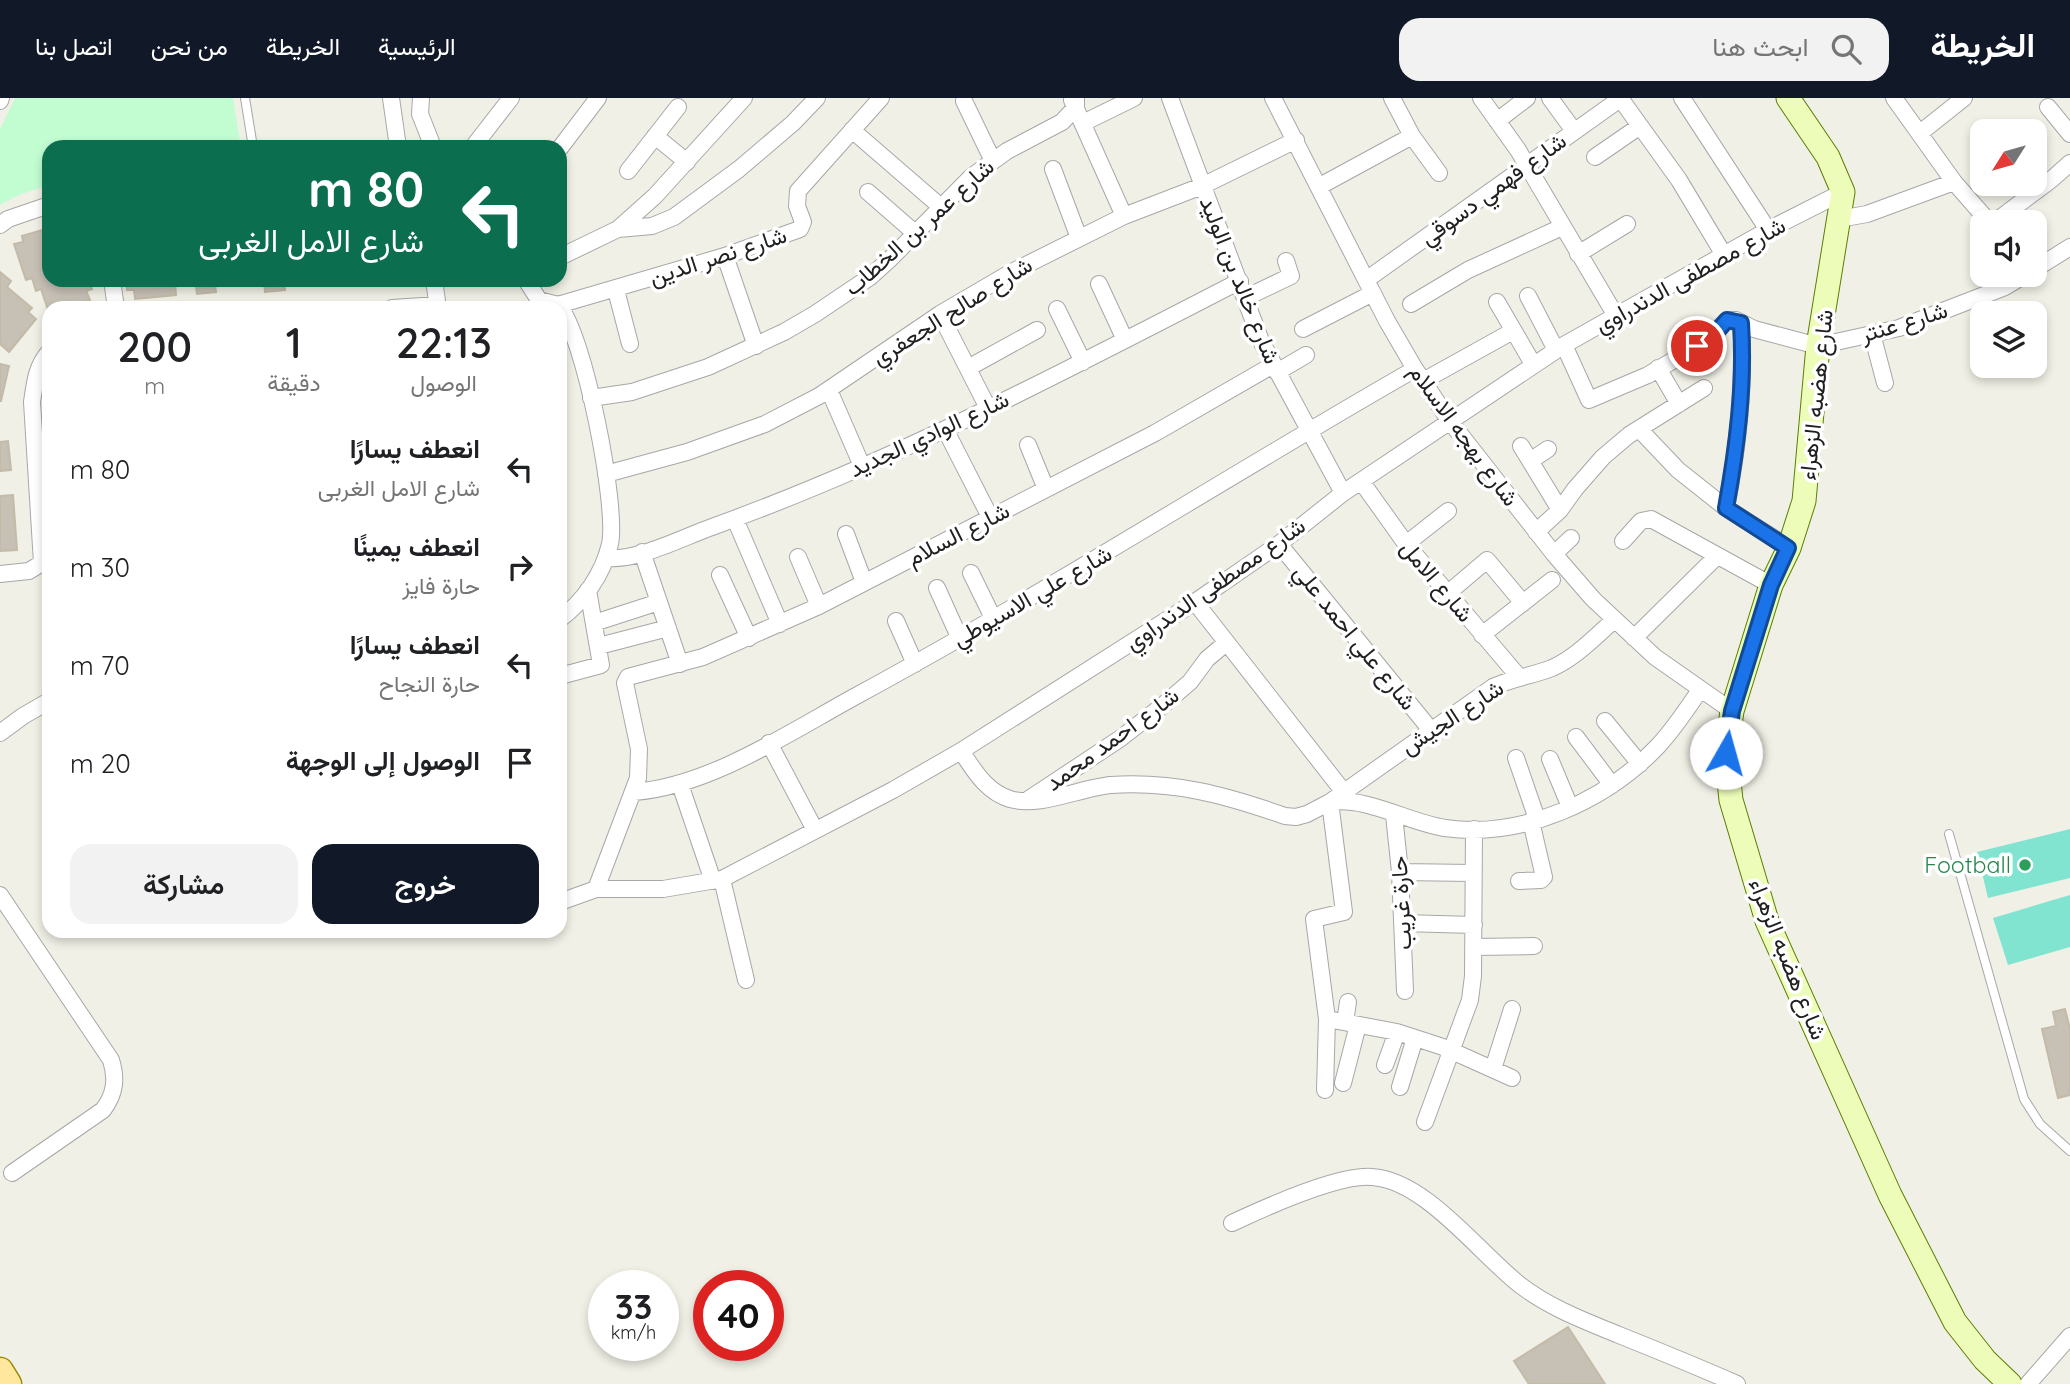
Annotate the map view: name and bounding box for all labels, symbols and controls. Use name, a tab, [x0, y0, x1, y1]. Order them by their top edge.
search box	[1399, 18, 1889, 81]
text: الخريطة	[1931, 24, 2035, 65]
text: ابحث هنا	[1712, 30, 1809, 63]
icon: search	[1827, 30, 1865, 68]
text: اتصل بنا	[35, 31, 113, 61]
text: من نحن	[151, 31, 228, 61]
text: الخريطة	[266, 31, 340, 61]
text: الرئيسية	[378, 31, 456, 61]
north arrow	[1970, 119, 2048, 196]
map controls	[1970, 119, 2047, 378]
street label: شارع فهمي دسوقي	[1414, 126, 1575, 256]
street label: شارع عمر بن الخطاب	[838, 152, 1001, 303]
text: 80 m	[308, 158, 424, 219]
icon: left	[448, 168, 539, 259]
street label: شارع خالد بن الوليد	[1192, 192, 1287, 369]
street label: شارع مصطفى الدندراوي	[1589, 210, 1793, 343]
button: sound	[1970, 210, 2047, 287]
text: شارع الامل الغربى	[198, 220, 424, 260]
street label: شارع نصر الدين	[645, 220, 791, 293]
street label: شارع صالح الجعفري	[866, 250, 1040, 376]
street label: شارع عنتر	[1856, 295, 1951, 351]
button: layers	[1970, 301, 2047, 378]
street label: شارع هضبه الزهراء	[1792, 308, 1841, 482]
text: 1	[286, 316, 302, 369]
text: 22:13	[396, 316, 492, 369]
pin	[1667, 316, 1727, 376]
text: 200	[117, 320, 192, 373]
icon: arrive	[1678, 327, 1716, 365]
street label: شارع بهجه الاسلام	[1401, 358, 1526, 513]
text: دقيقة	[267, 368, 320, 397]
text: الوصول	[411, 368, 477, 397]
text: m	[144, 371, 165, 400]
street label: شارع الوادي الجديد	[844, 384, 1015, 488]
text: انعطف يسارًا	[350, 432, 480, 465]
icon: left	[501, 450, 539, 488]
text: 80 m	[70, 453, 130, 486]
text: شارع الامل الغربى	[318, 473, 480, 502]
street label: شارع السلام	[902, 495, 1015, 574]
street label: شارع مصطفى الدندراوي	[1119, 510, 1313, 661]
text: انعطف يمينًا	[353, 530, 480, 563]
street label: شارع الامل	[1393, 534, 1480, 629]
street label: شارع علي الاسيوطي	[947, 538, 1119, 657]
icon: right	[501, 548, 539, 586]
text: 30 m	[70, 551, 130, 584]
street label: شارع علي احمد علي	[1284, 558, 1423, 719]
text: حارة فايز	[402, 571, 480, 600]
text: انعطف يسارًا	[350, 628, 480, 661]
icon: left	[501, 646, 539, 684]
text: 70 m	[70, 649, 130, 682]
text: حارة النجاح	[379, 669, 480, 698]
street label: شارع الجيش	[1395, 673, 1510, 762]
street label: شارع احمد محمد	[1039, 680, 1185, 798]
position arrow	[1689, 716, 1763, 790]
text: الوصول إلى الوجهة	[286, 744, 480, 777]
icon: arrive	[501, 744, 539, 782]
text: 20 m	[70, 747, 131, 780]
button: مشاركة	[70, 844, 298, 924]
button: خروج	[312, 844, 539, 924]
place label: Football	[1924, 850, 2011, 879]
street label: حارة غريب	[1384, 855, 1418, 951]
marker: Football	[2017, 857, 2033, 873]
street label: شارع هضبه الزهراء	[1741, 874, 1834, 1044]
speed limit sign: 40	[693, 1270, 784, 1361]
text: 33	[615, 1284, 652, 1328]
text: km/h	[611, 1321, 656, 1344]

